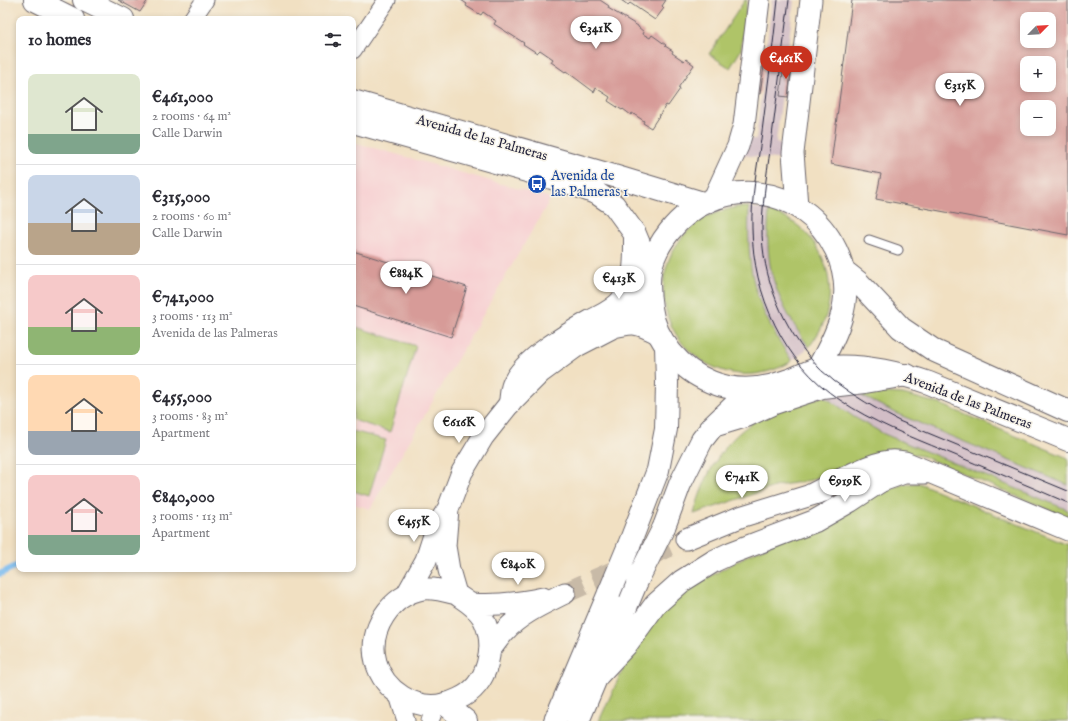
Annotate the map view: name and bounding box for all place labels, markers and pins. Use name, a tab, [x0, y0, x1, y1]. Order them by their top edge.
pin: €341K	[568, 16, 624, 50]
pin: €461K	[758, 46, 814, 80]
pin: €315K	[932, 73, 988, 107]
place label: Avenida de las Palmeras 1	[550, 167, 628, 201]
bus stop icon: Avenida de las Palmeras 1	[526, 173, 548, 195]
pin: €884K	[378, 261, 434, 295]
pin: €413K	[591, 266, 647, 300]
pin: €616K	[431, 410, 487, 444]
pin: €741K	[714, 465, 770, 499]
pin: €919K	[817, 469, 873, 503]
pin: €455K	[386, 509, 442, 543]
pin: €840K	[490, 552, 546, 586]

